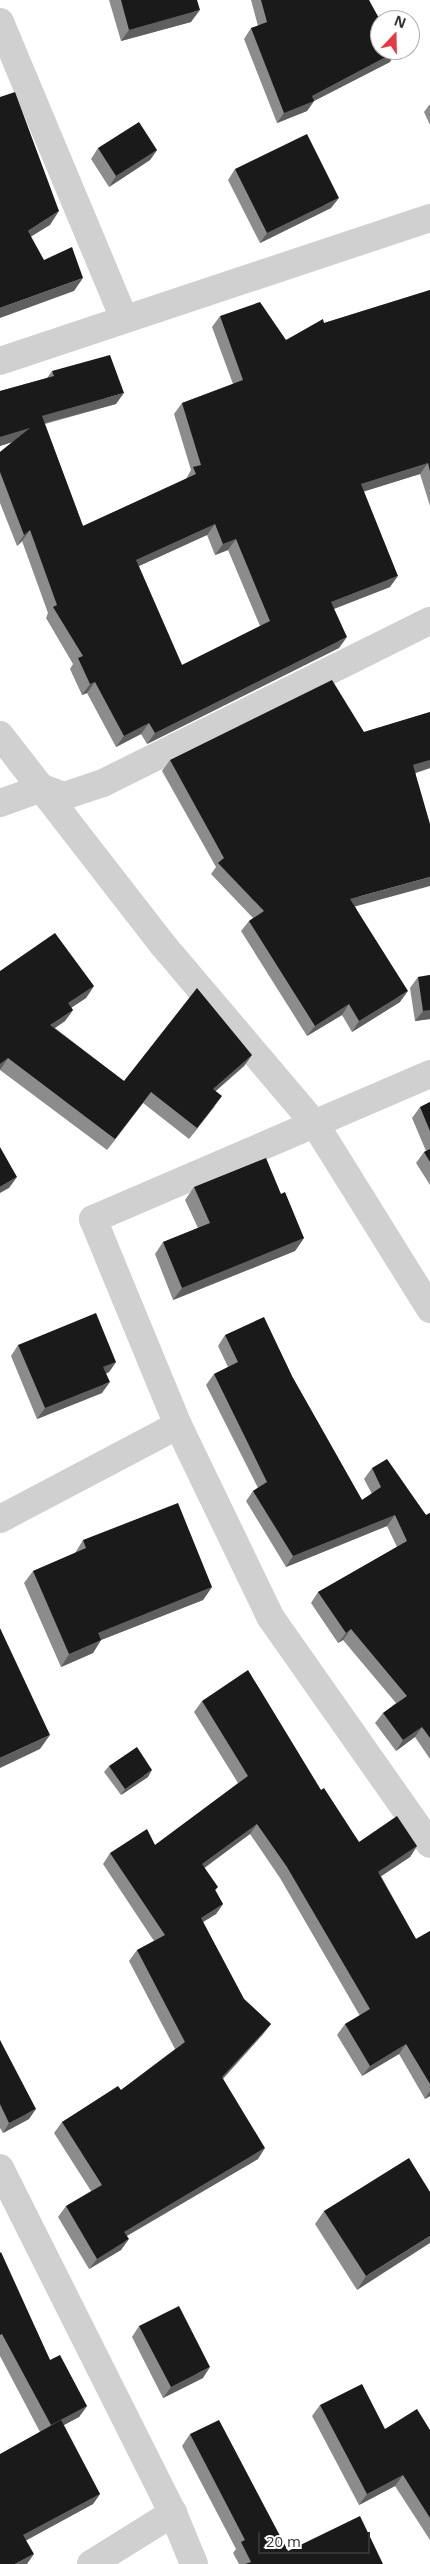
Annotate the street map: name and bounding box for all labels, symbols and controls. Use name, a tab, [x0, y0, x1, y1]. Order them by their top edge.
north arrow	[370, 10, 420, 60]
text: N	[391, 11, 409, 32]
scale bar	[260, 2522, 372, 2554]
text: 20 m	[266, 2531, 301, 2551]

